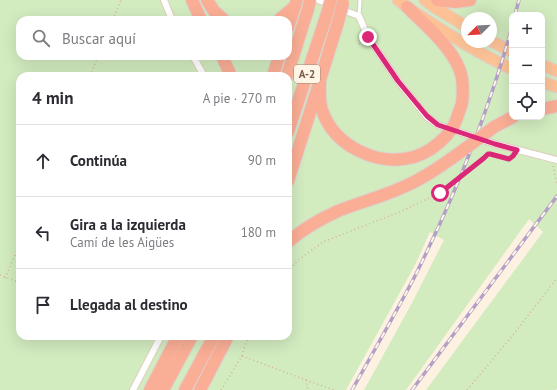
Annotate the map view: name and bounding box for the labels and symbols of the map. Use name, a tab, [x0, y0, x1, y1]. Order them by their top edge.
north arrow	[461, 12, 497, 48]
route end	[359, 28, 377, 46]
road number: A-2	[294, 65, 320, 83]
route start	[431, 184, 449, 202]

